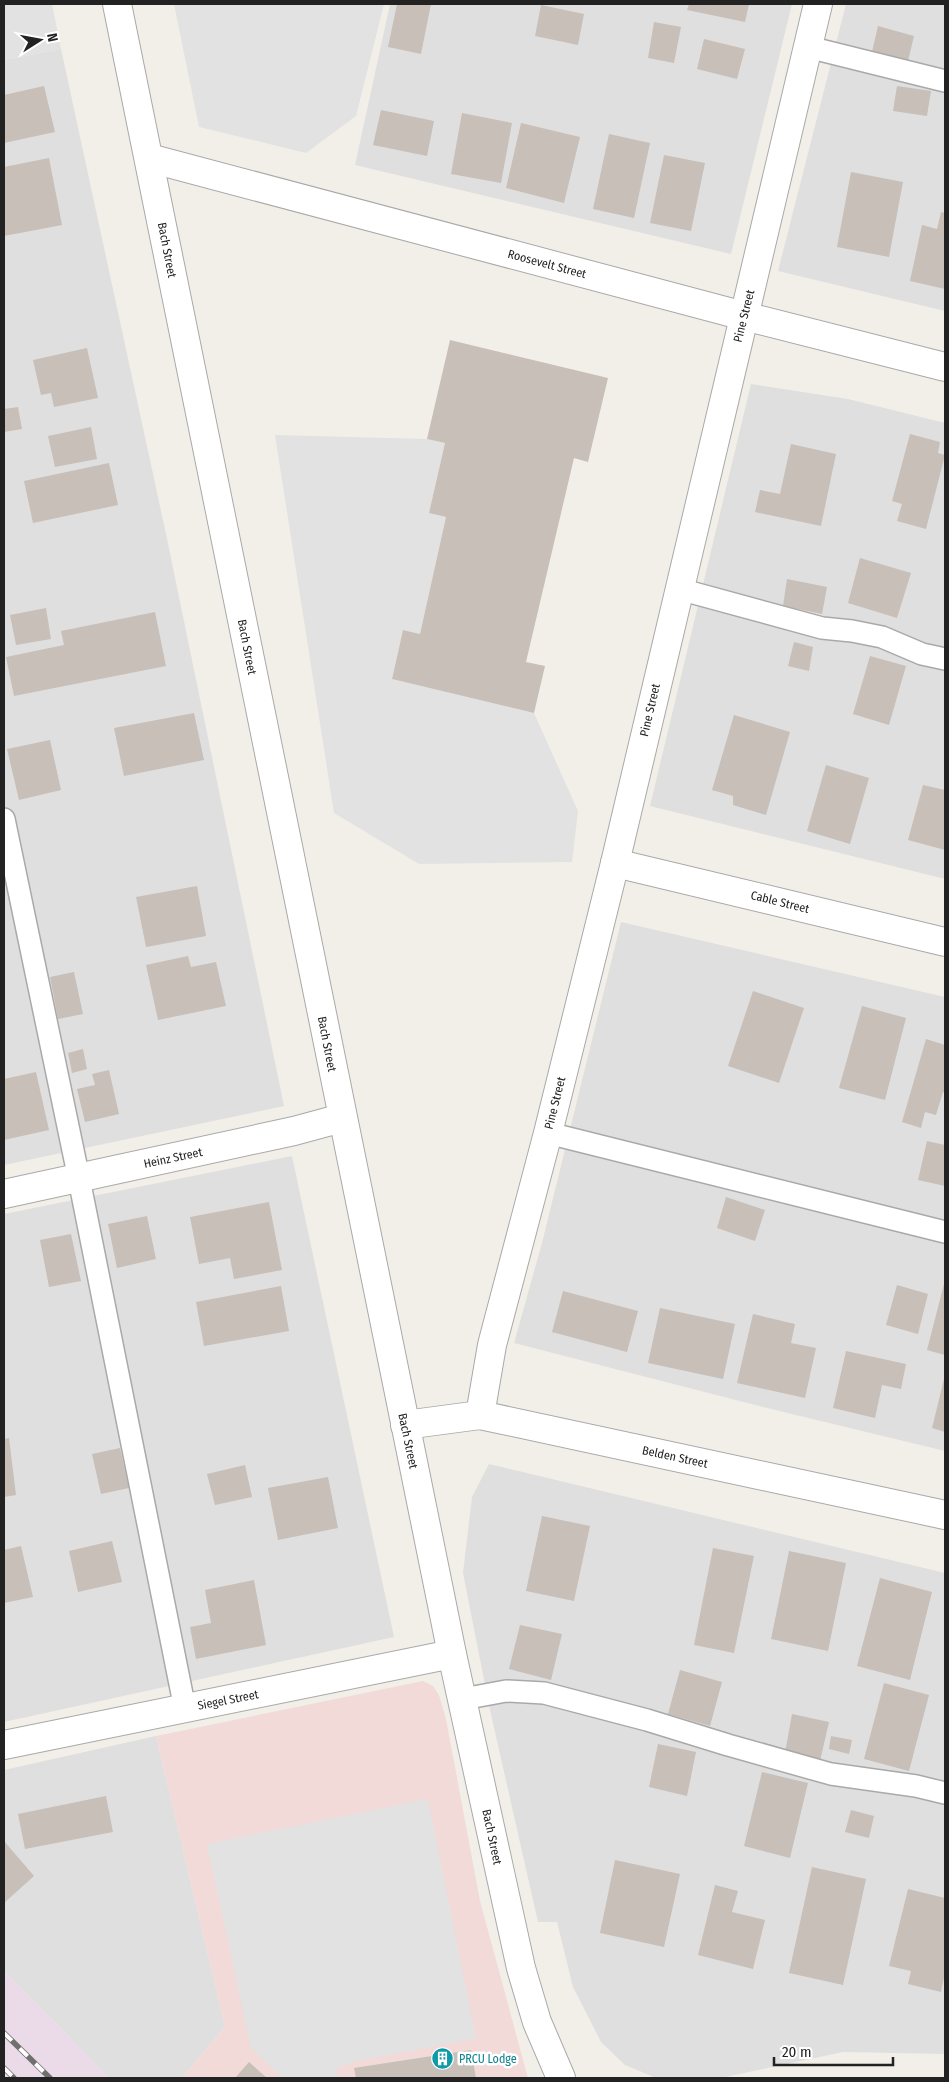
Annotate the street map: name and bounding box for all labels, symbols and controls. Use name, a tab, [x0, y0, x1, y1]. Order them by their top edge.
north arrow	[15, 15, 65, 65]
text: N	[43, 32, 61, 43]
street label: Bach Street	[155, 221, 179, 279]
street label: Roosevelt Street	[506, 247, 588, 281]
street label: Pine Street	[731, 288, 757, 344]
street label: Bach Street	[235, 618, 259, 676]
street label: Pine Street	[637, 682, 663, 738]
street label: Cable Street	[749, 888, 811, 916]
street label: Bach Street	[315, 1015, 339, 1073]
street label: Pine Street	[542, 1075, 568, 1131]
street label: Heinz Street	[142, 1145, 204, 1171]
street label: Bach Street	[395, 1412, 421, 1470]
street label: Belden Street	[641, 1443, 709, 1471]
street label: Siegel Street	[196, 1687, 260, 1713]
street label: Bach Street	[479, 1808, 505, 1866]
scale bar	[774, 2034, 893, 2066]
text: 20 m	[782, 2043, 812, 2061]
building icon: PRCU Lodge	[431, 2047, 455, 2071]
place label: PRCU Lodge	[459, 2052, 517, 2066]

